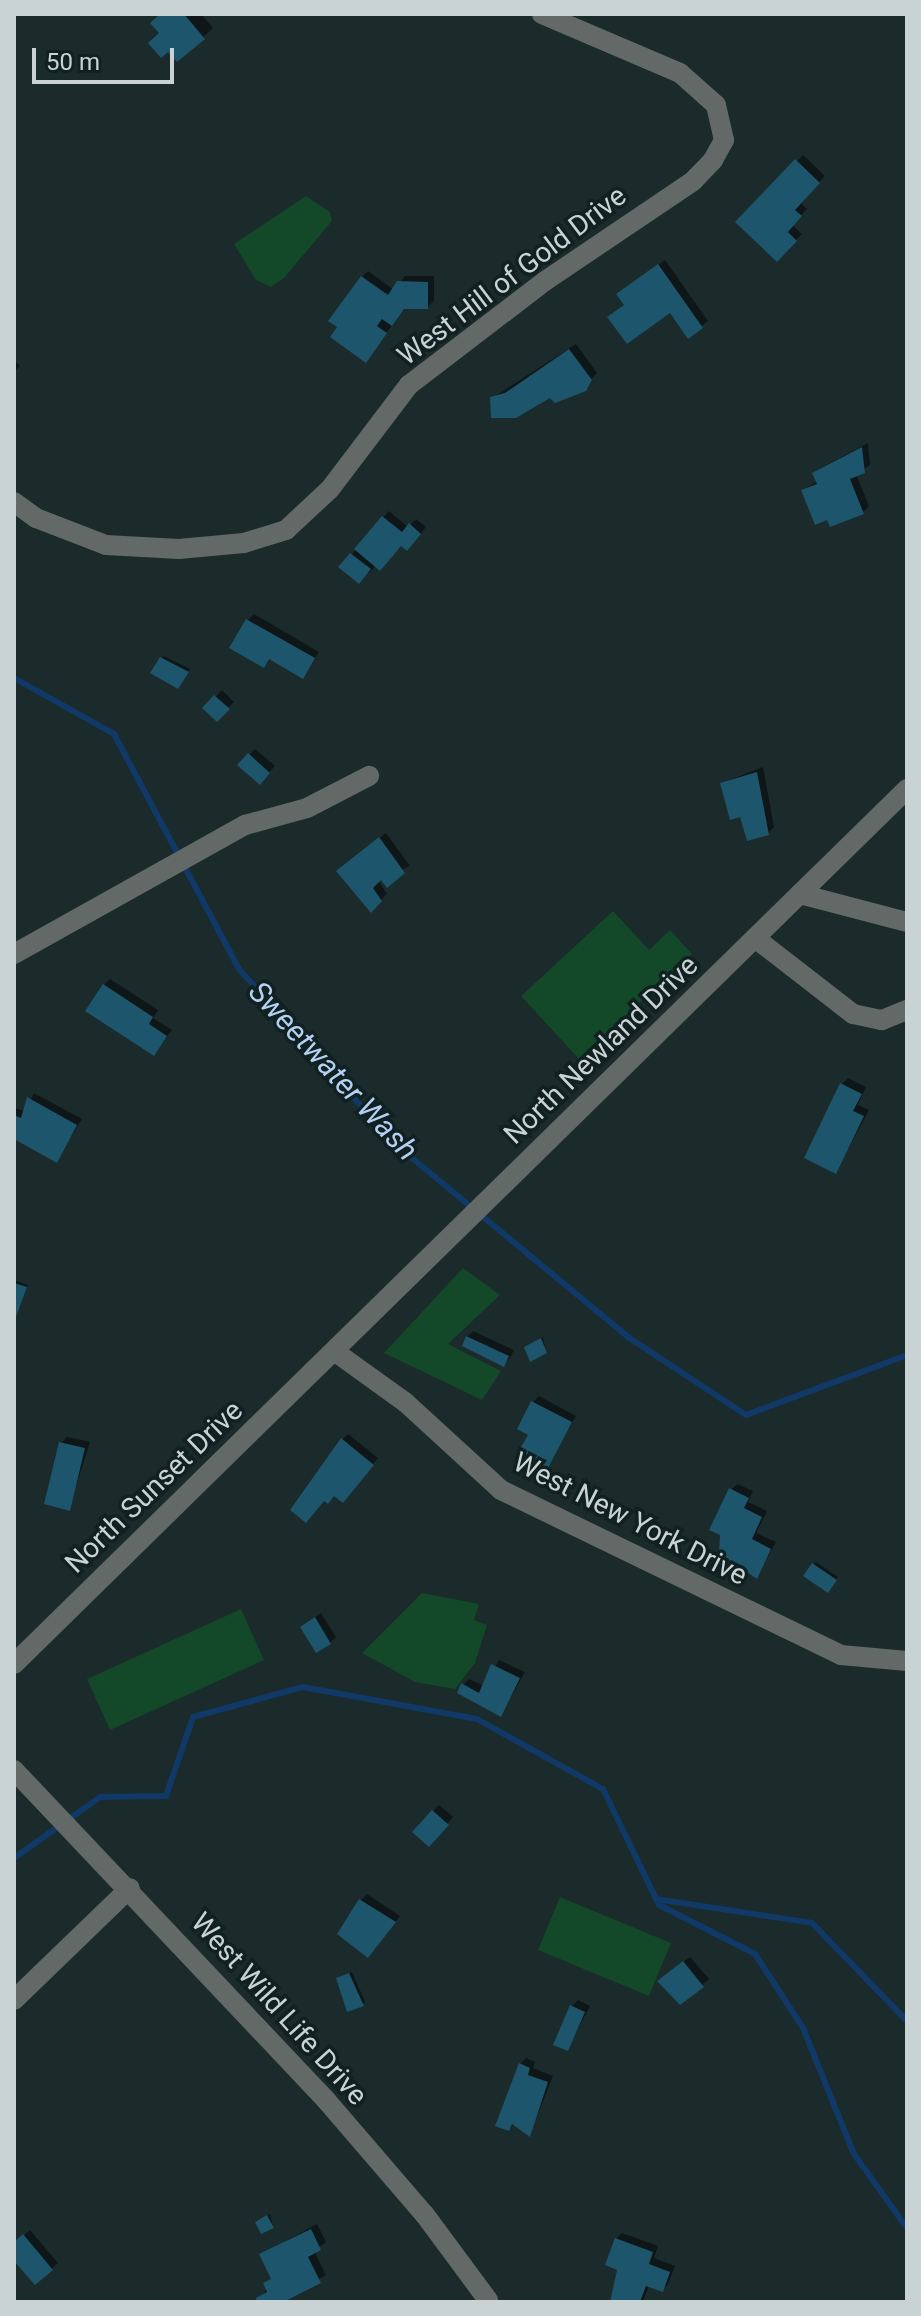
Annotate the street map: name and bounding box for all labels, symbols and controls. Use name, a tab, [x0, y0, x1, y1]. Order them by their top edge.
scale bar	[36, 32, 178, 82]
text: 50 m	[46, 48, 100, 76]
street label: West Hill of Gold Drive	[391, 179, 633, 373]
street label: North Newland Drive	[497, 949, 705, 1151]
water label: Sweetwater Wash	[241, 974, 425, 1168]
street label: North Sunset Drive	[58, 1394, 250, 1580]
street label: West New York Drive	[507, 1445, 753, 1593]
street label: West Wild Life Drive	[184, 1906, 374, 2112]

